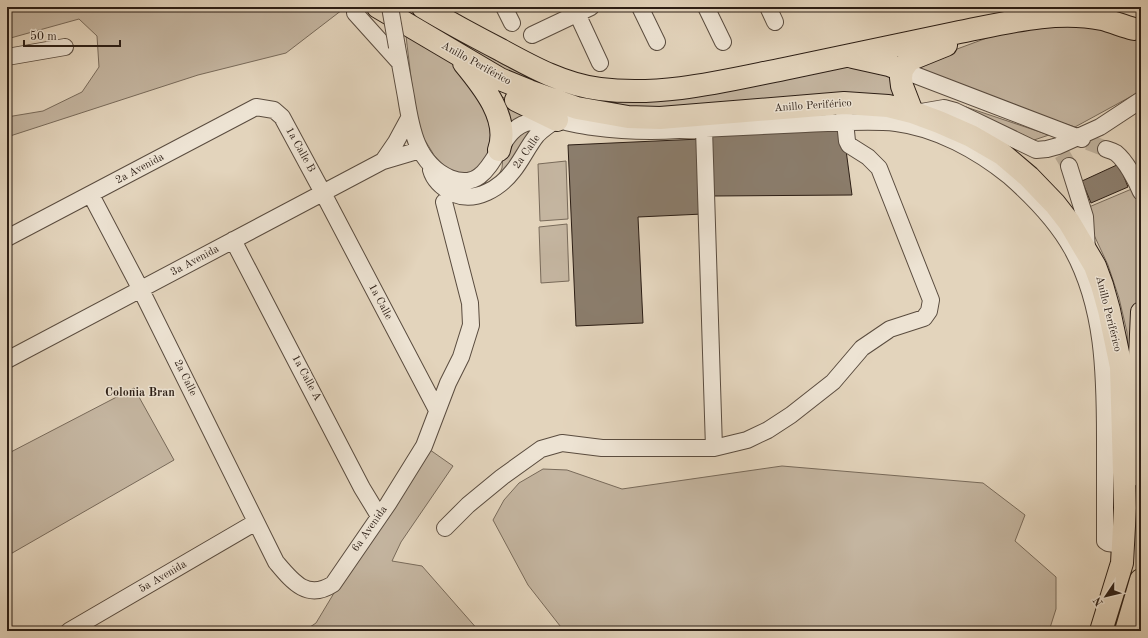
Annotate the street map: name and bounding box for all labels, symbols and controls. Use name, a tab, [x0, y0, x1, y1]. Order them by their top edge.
scale bar	[24, 22, 120, 48]
text: 50 m	[30, 30, 57, 43]
street label: Anillo Periférico	[439, 40, 513, 88]
street label: Anillo Periférico	[774, 98, 852, 114]
street label: 1a Calle B	[283, 126, 317, 174]
street label: 2a Calle	[511, 133, 543, 171]
street label: 2a Avenida	[114, 151, 166, 186]
street label: 3a Avenida	[169, 243, 221, 278]
street label: Anillo Periférico	[1093, 275, 1123, 353]
street label: 1a Calle	[366, 282, 394, 322]
street label: 1a Calle A	[289, 353, 323, 403]
street label: 2a Calle	[172, 358, 198, 398]
district label: Colonia Bran	[105, 387, 175, 399]
street label: 6a Avenida	[350, 504, 390, 554]
street label: 5a Avenida	[137, 559, 189, 595]
north arrow	[1086, 576, 1126, 616]
text: N	[1092, 594, 1106, 607]

